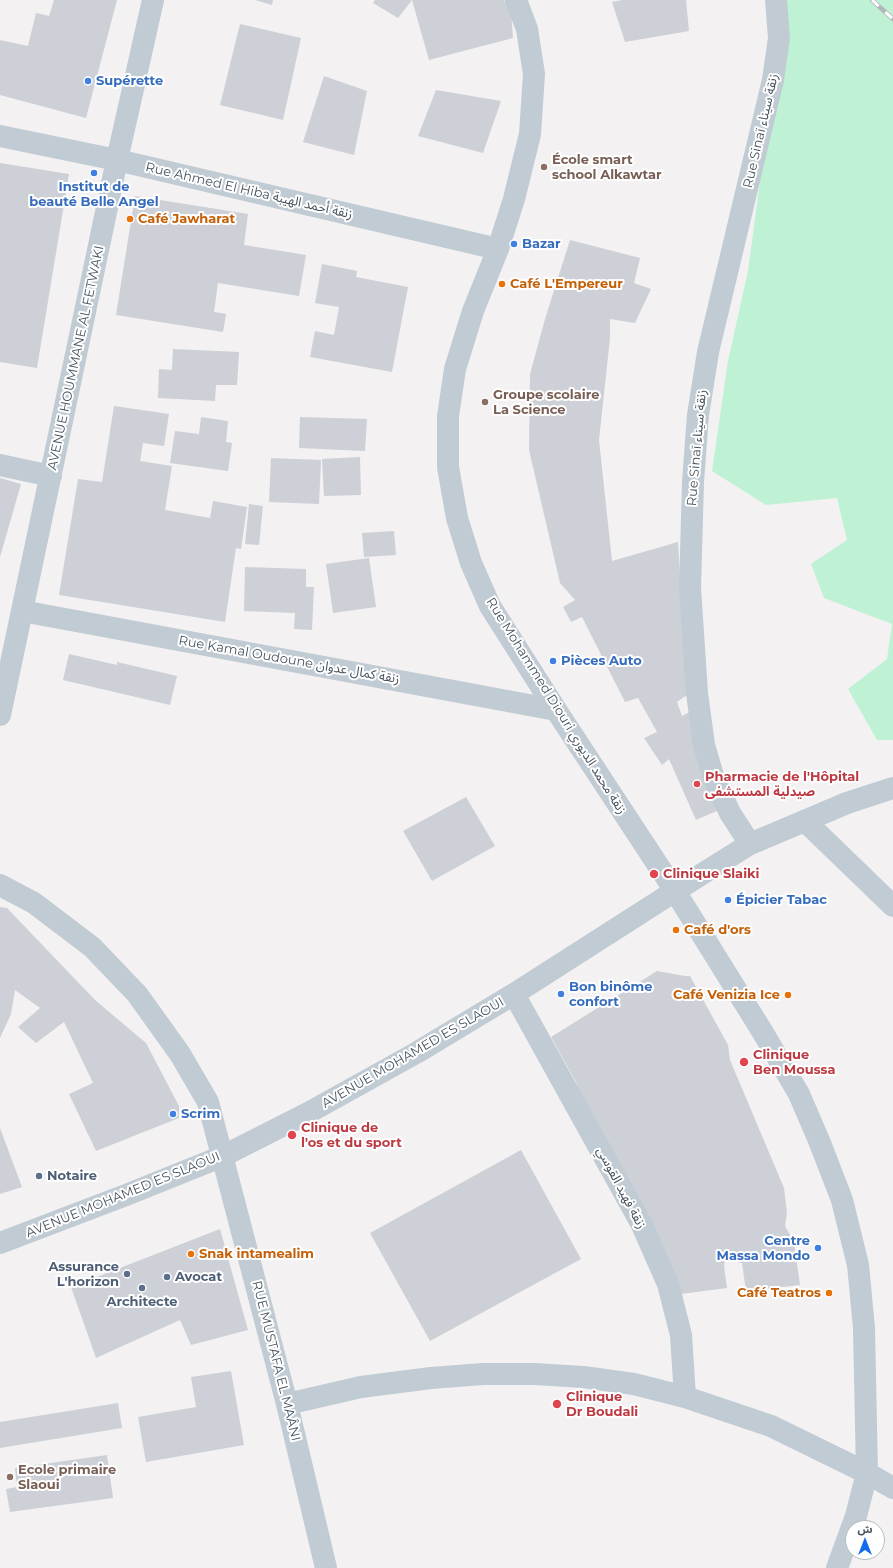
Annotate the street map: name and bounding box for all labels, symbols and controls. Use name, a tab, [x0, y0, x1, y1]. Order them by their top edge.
street label: Rue Sinaï زنقة سيناء	[740, 72, 782, 190]
place label: Supérette	[96, 73, 163, 89]
marker: Supérette	[83, 76, 93, 86]
place label: École smart school Alkawtar	[552, 152, 662, 183]
street label: Rue Ahmed El Hiba زنقة أحمد الهيبة	[144, 160, 354, 222]
marker: École smart school Alkawtar	[539, 162, 549, 172]
marker: Institut de beauté Belle Angel	[89, 168, 99, 178]
place label: Institut de beauté Belle Angel	[29, 179, 159, 210]
place label: Café Jawharat	[138, 211, 235, 227]
marker: Café Jawharat	[125, 214, 135, 224]
place label: Bazar	[522, 236, 561, 252]
marker: Bazar	[509, 239, 519, 249]
street label: AVENUE HOUMMANE AL FETWAKI	[45, 244, 107, 472]
place label: Café L'Empereur	[510, 276, 623, 292]
marker: Café L'Empereur	[497, 279, 507, 289]
place label: Groupe scolaire La Science	[493, 387, 599, 418]
street label: Rue Sinaï زنقة سيناء	[684, 389, 710, 507]
marker: Groupe scolaire La Science	[480, 397, 490, 407]
street label: Rue Mohammed Diouri زنقة محمد الديوري	[483, 595, 629, 817]
street label: Rue Kamal Oudoune زنقة كمال عدوان	[177, 633, 401, 687]
place label: Pièces Auto	[561, 653, 642, 669]
marker: Pièces Auto	[548, 656, 558, 666]
place label: Pharmacie de l'Hôpital صيدلية المستشفى	[705, 769, 859, 800]
marker: Pharmacie de l'Hôpital صيدلية المستشفى	[692, 779, 702, 789]
place label: Clinique Slaiki	[663, 866, 759, 882]
marker: Clinique Slaiki	[648, 868, 660, 880]
place label: Épicier Tabac	[736, 892, 827, 908]
marker: Épicier Tabac	[723, 895, 733, 905]
place label: Café d'ors	[684, 922, 751, 938]
marker: Café d'ors	[671, 925, 681, 935]
place label: Bon binôme confort	[569, 979, 652, 1010]
place label: Café Venizia Ice	[673, 987, 780, 1003]
marker: Bon binôme confort	[556, 989, 566, 999]
marker: Café Venizia Ice	[783, 990, 793, 1000]
street label: AVENUE MOHAMED ES SLAOUI	[319, 994, 507, 1112]
place label: Clinique Ben Moussa	[753, 1047, 835, 1078]
marker: Clinique Ben Moussa	[738, 1056, 750, 1068]
place label: Scrim	[181, 1106, 220, 1122]
marker: Scrim	[168, 1109, 178, 1119]
place label: Clinique de l'os et du sport	[301, 1120, 402, 1151]
marker: Clinique de l'os et du sport	[286, 1129, 298, 1141]
street label: زنقة فهيد القوسي	[593, 1144, 649, 1232]
street label: AVENUE MOHAMED ES SLAOUI	[24, 1149, 222, 1241]
place label: Notaire	[47, 1168, 97, 1184]
marker: Notaire	[34, 1171, 44, 1181]
place label: Centre Massa Mondo	[717, 1233, 810, 1264]
marker: Centre Massa Mondo	[813, 1243, 823, 1253]
place label: Snak intamealim	[199, 1246, 314, 1262]
marker: Snak intamealim	[186, 1249, 196, 1259]
place label: Assurance L'horizon	[48, 1259, 119, 1290]
marker: Assurance L'horizon	[122, 1269, 132, 1279]
place label: Avocat	[175, 1269, 222, 1285]
marker: Avocat	[162, 1272, 172, 1282]
street label: RUE MUSTAFA EL MAÂNI	[249, 1279, 303, 1443]
marker: Architecte	[137, 1283, 147, 1293]
place label: Café Teatros	[737, 1285, 821, 1301]
marker: Café Teatros	[824, 1288, 834, 1298]
place label: Architecte	[106, 1294, 178, 1310]
place label: Clinique Dr Boudali	[566, 1389, 638, 1420]
marker: Clinique Dr Boudali	[551, 1398, 563, 1410]
place label: Ecole primaire Slaoui	[18, 1462, 116, 1493]
marker: Ecole primaire Slaoui	[5, 1472, 15, 1482]
north arrow	[845, 1520, 885, 1560]
text: ش	[857, 1522, 873, 1536]

